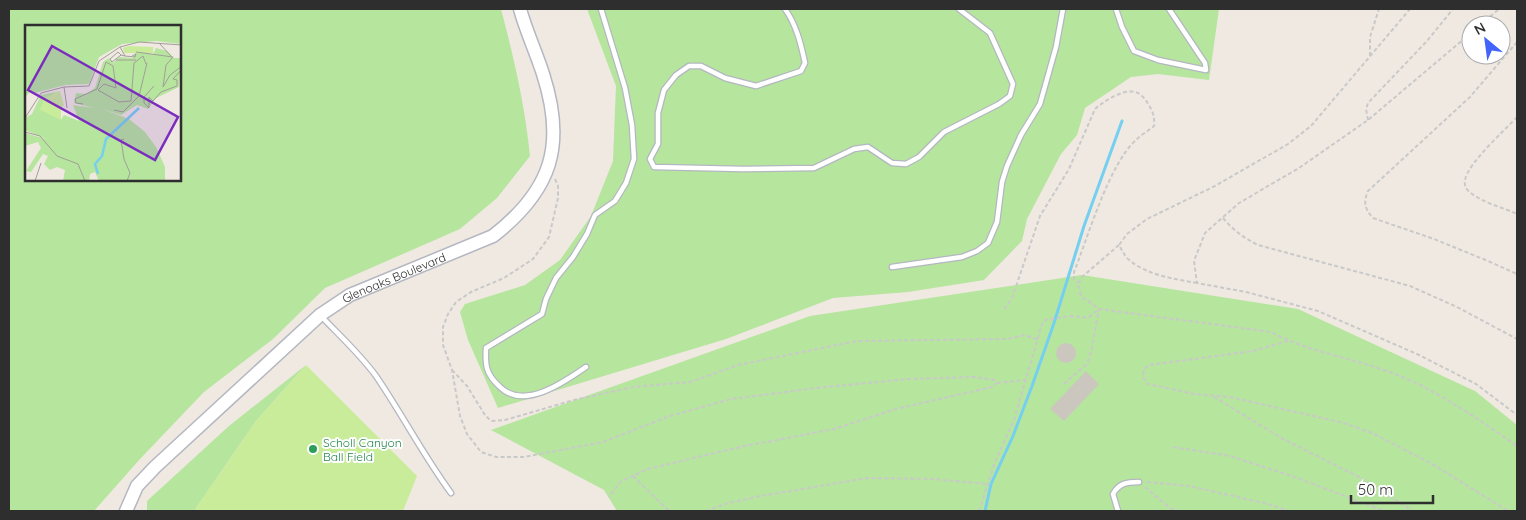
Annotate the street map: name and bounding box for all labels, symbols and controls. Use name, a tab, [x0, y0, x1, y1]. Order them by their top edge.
north arrow	[1461, 15, 1511, 65]
text: N	[1471, 18, 1489, 39]
inset map	[25, 25, 181, 181]
street label: Glenoaks Boulevard	[339, 249, 448, 306]
place label: Scholl Canyon Ball Field	[323, 435, 402, 464]
marker: Scholl Canyon Ball Field	[307, 443, 319, 455]
scale bar	[1351, 472, 1434, 504]
text: 50 m	[1358, 480, 1393, 499]

